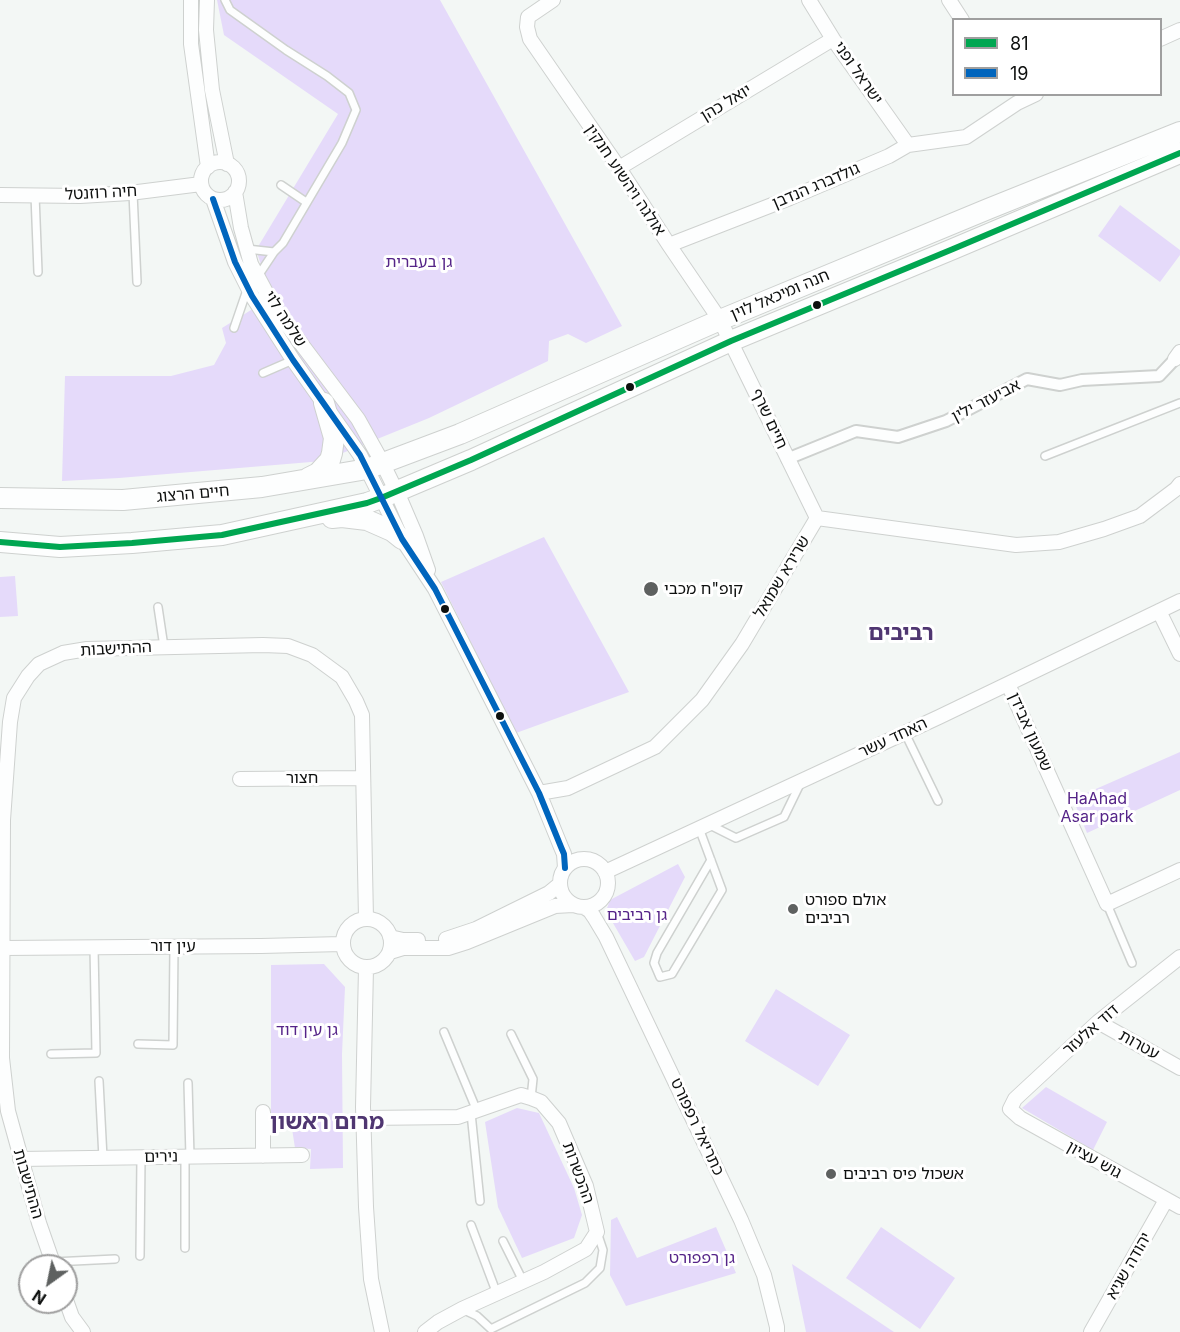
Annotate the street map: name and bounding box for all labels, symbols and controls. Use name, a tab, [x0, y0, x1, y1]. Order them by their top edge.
legend	[952, 18, 1162, 96]
text: 81	[1010, 33, 1028, 54]
street label: ישראל ופני	[829, 38, 887, 108]
text: 19	[1010, 63, 1028, 84]
street label: יואל כהן	[697, 80, 755, 126]
street label: אולגה ויהשוע חנקין	[581, 121, 669, 239]
street label: גולדברג הנדבן	[769, 159, 863, 213]
street label: חיה רוזנטל	[64, 182, 138, 204]
park label: גן בעברית	[386, 252, 452, 272]
street label: חנה ומיכאל לוין	[728, 266, 832, 324]
street label: שלמה לוי	[260, 287, 310, 351]
unlabelled marker	[811, 299, 823, 311]
street label: אביעזר ילין	[948, 375, 1024, 427]
unlabelled marker	[624, 381, 636, 393]
street label: חיים שרף	[747, 386, 791, 452]
street label: חיים הרצוג	[156, 481, 230, 507]
street label: שרירא שמואל	[750, 532, 814, 622]
place label: קופ"ח מכבי	[664, 579, 743, 599]
marker: קופ"ח מכבי	[642, 580, 660, 598]
unlabelled marker	[439, 603, 451, 615]
district label: רביבים	[868, 620, 934, 646]
street label: ההתישבות	[80, 638, 152, 660]
street label: שמעון אבידן	[1004, 690, 1056, 774]
unlabelled marker	[494, 710, 506, 722]
street label: האחד עשר	[856, 714, 930, 762]
street label: חצור	[286, 768, 318, 788]
park label: HaAhad Asar park	[1061, 789, 1133, 827]
place label: אולם ספורט רביבים	[805, 890, 886, 928]
marker: אולם ספורט רביבים	[786, 902, 800, 916]
park label: גן רביבים	[607, 905, 667, 925]
street label: עין דור	[150, 936, 196, 956]
street label: דוד אלעזר	[1059, 1000, 1123, 1060]
park label: גן עין דוד	[276, 1020, 338, 1040]
street label: עטרות	[1115, 1026, 1163, 1064]
street label: כתריאל רפפורט	[666, 1075, 728, 1179]
district label: מרום ראשון	[270, 1109, 384, 1135]
street label: גוש עציון	[1063, 1137, 1125, 1183]
street label: ההכשרות	[558, 1140, 598, 1206]
street label: ההתישבות	[9, 1147, 47, 1221]
street label: נירים	[144, 1147, 178, 1167]
place label: אשכול פיס רביבים	[843, 1164, 964, 1184]
marker: אשכול פיס רביבים	[824, 1167, 838, 1181]
street label: יהודה שגיא	[1102, 1229, 1156, 1303]
park label: גן רפפורט	[669, 1248, 735, 1268]
north arrow	[18, 1254, 78, 1314]
text: N	[29, 1286, 50, 1309]

